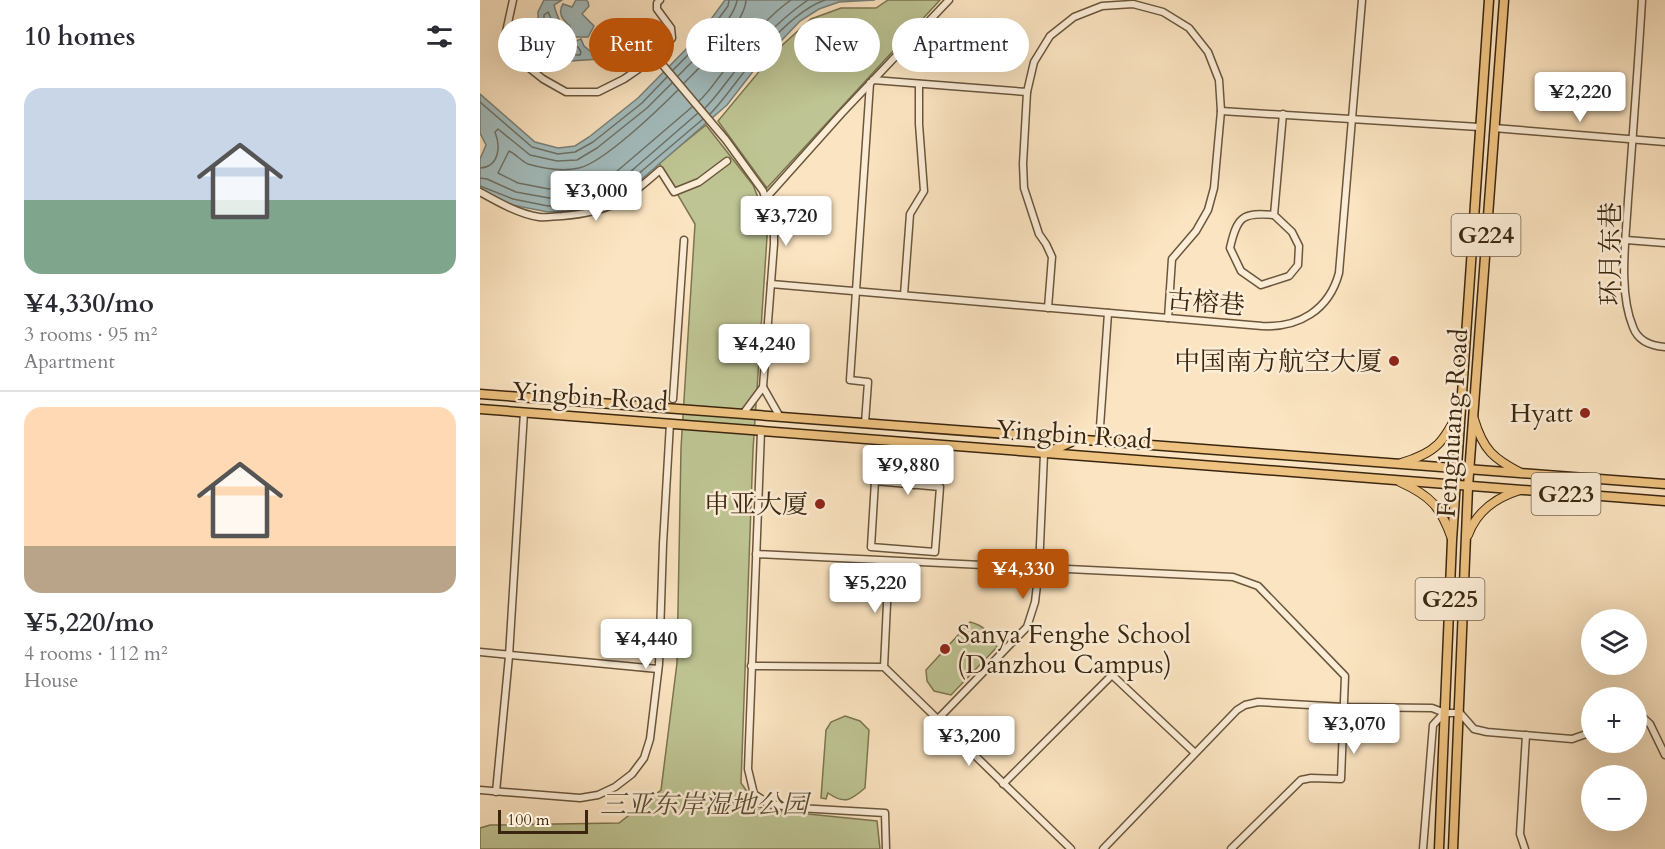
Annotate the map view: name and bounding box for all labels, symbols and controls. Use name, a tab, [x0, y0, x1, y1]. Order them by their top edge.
chip: Buy	[498, 18, 577, 72]
chip: Rent	[589, 18, 674, 72]
chip: Filters	[686, 18, 782, 72]
chip: New	[794, 18, 880, 72]
chip: Apartment	[892, 18, 1029, 72]
text: 10 homes	[24, 19, 135, 54]
icon: filters	[423, 20, 456, 53]
pin: ¥2,220	[1531, 72, 1629, 123]
text: ¥2,220	[1549, 78, 1611, 105]
icon: home	[186, 127, 294, 235]
pin: ¥3,000	[547, 171, 645, 222]
text: ¥3,000	[565, 177, 627, 204]
pin: ¥3,720	[737, 196, 835, 247]
text: ¥3,720	[755, 202, 817, 229]
street label: 环月东巷	[1593, 202, 1628, 306]
road number: G224	[1452, 214, 1520, 256]
street label: 古榕巷	[1166, 282, 1246, 323]
text: ¥4,330/mo	[24, 286, 154, 321]
text: 3 rooms · 95 m²	[24, 321, 157, 348]
pin: ¥4,240	[715, 324, 813, 375]
street label: Fenghuang Road	[1428, 327, 1477, 519]
text: ¥4,240	[733, 330, 795, 357]
place label: 中国南方航空大厦	[1174, 344, 1382, 379]
text: Apartment	[24, 348, 115, 375]
marker: 中国南方航空大厦	[1387, 354, 1401, 368]
street label: Yingbin Road	[511, 374, 669, 419]
place label: Hyatt	[1510, 396, 1573, 431]
marker: Hyatt	[1578, 406, 1592, 420]
street label: Yingbin Road	[995, 412, 1153, 457]
pin: ¥9,880	[859, 445, 957, 496]
icon: home	[186, 446, 294, 554]
text: ¥9,880	[877, 451, 939, 478]
road number: G223	[1532, 473, 1600, 515]
place label: 申亚大厦	[704, 487, 808, 522]
marker: 申亚大厦	[813, 497, 827, 511]
pin: ¥4,330	[974, 549, 1072, 600]
text: ¥4,330	[992, 555, 1054, 582]
pin: ¥5,220	[826, 563, 924, 614]
text: ¥5,220	[844, 569, 906, 596]
road number: G225	[1416, 578, 1484, 620]
text: ¥5,220/mo	[24, 605, 154, 640]
map controls	[1581, 609, 1647, 831]
button: layers	[1581, 609, 1647, 675]
place label: Sanya Fenghe School (Danzhou Campus)	[957, 617, 1191, 682]
pin: ¥4,440	[597, 619, 695, 670]
text: ¥4,440	[615, 625, 677, 652]
text: 4 rooms · 112 m²	[24, 640, 168, 667]
marker: Sanya Fenghe School (Danzhou Campus)	[938, 642, 952, 656]
text: House	[24, 667, 78, 694]
button: +	[1581, 687, 1647, 753]
pin: ¥3,070	[1305, 704, 1403, 755]
text: ¥3,070	[1323, 710, 1385, 737]
pin: ¥3,200	[920, 716, 1018, 767]
text: ¥3,200	[938, 722, 1000, 749]
button: −	[1581, 765, 1647, 831]
park label: 三亚东岸湿地公园	[600, 787, 812, 822]
scale bar	[498, 807, 588, 834]
text: 100 m	[507, 809, 549, 831]

